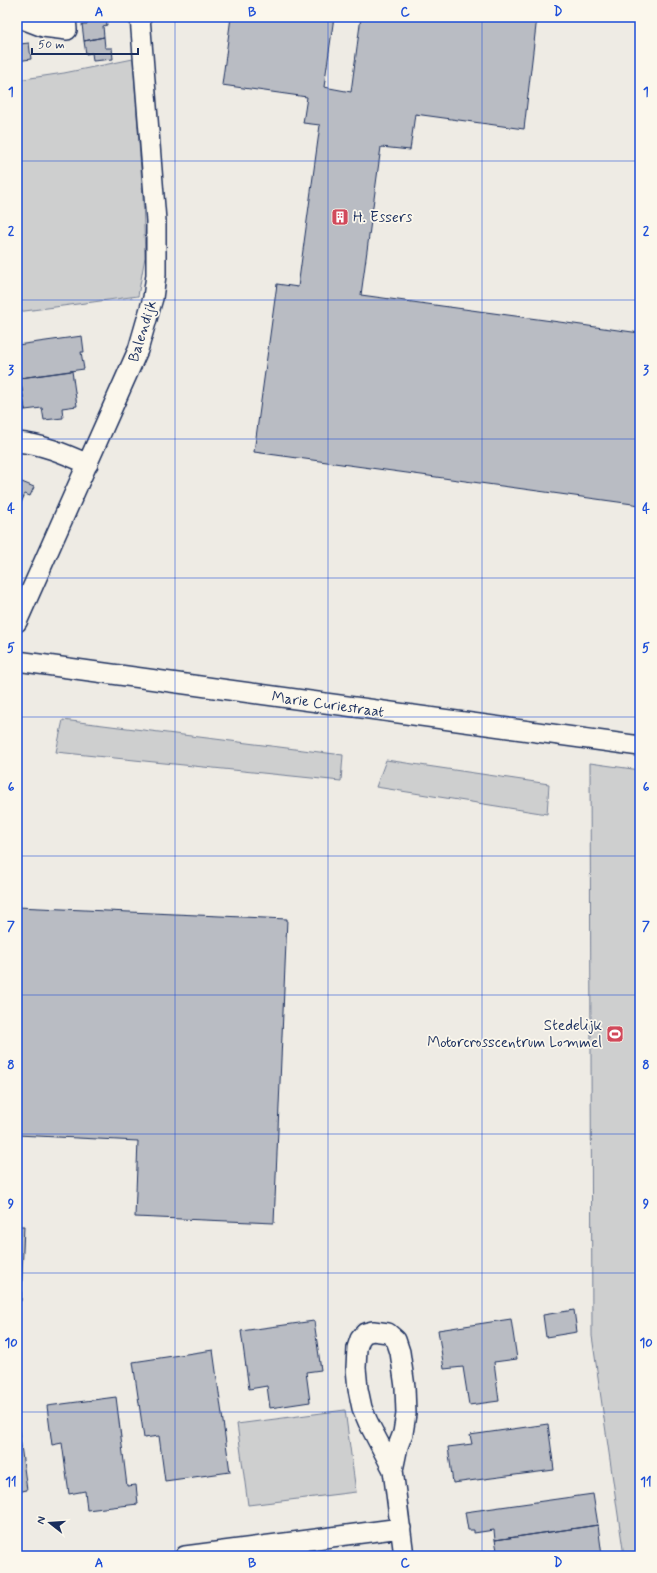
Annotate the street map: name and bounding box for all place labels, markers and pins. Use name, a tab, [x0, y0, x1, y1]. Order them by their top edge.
building icon: H. Essers	[330, 207, 350, 227]
place label: H. Essers	[353, 208, 413, 228]
place label: Stedelijk Motorcrosscentrum Lommel	[427, 1016, 603, 1053]
sports icon: Stedelijk Motorcrosscentrum Lommel	[605, 1024, 625, 1044]

